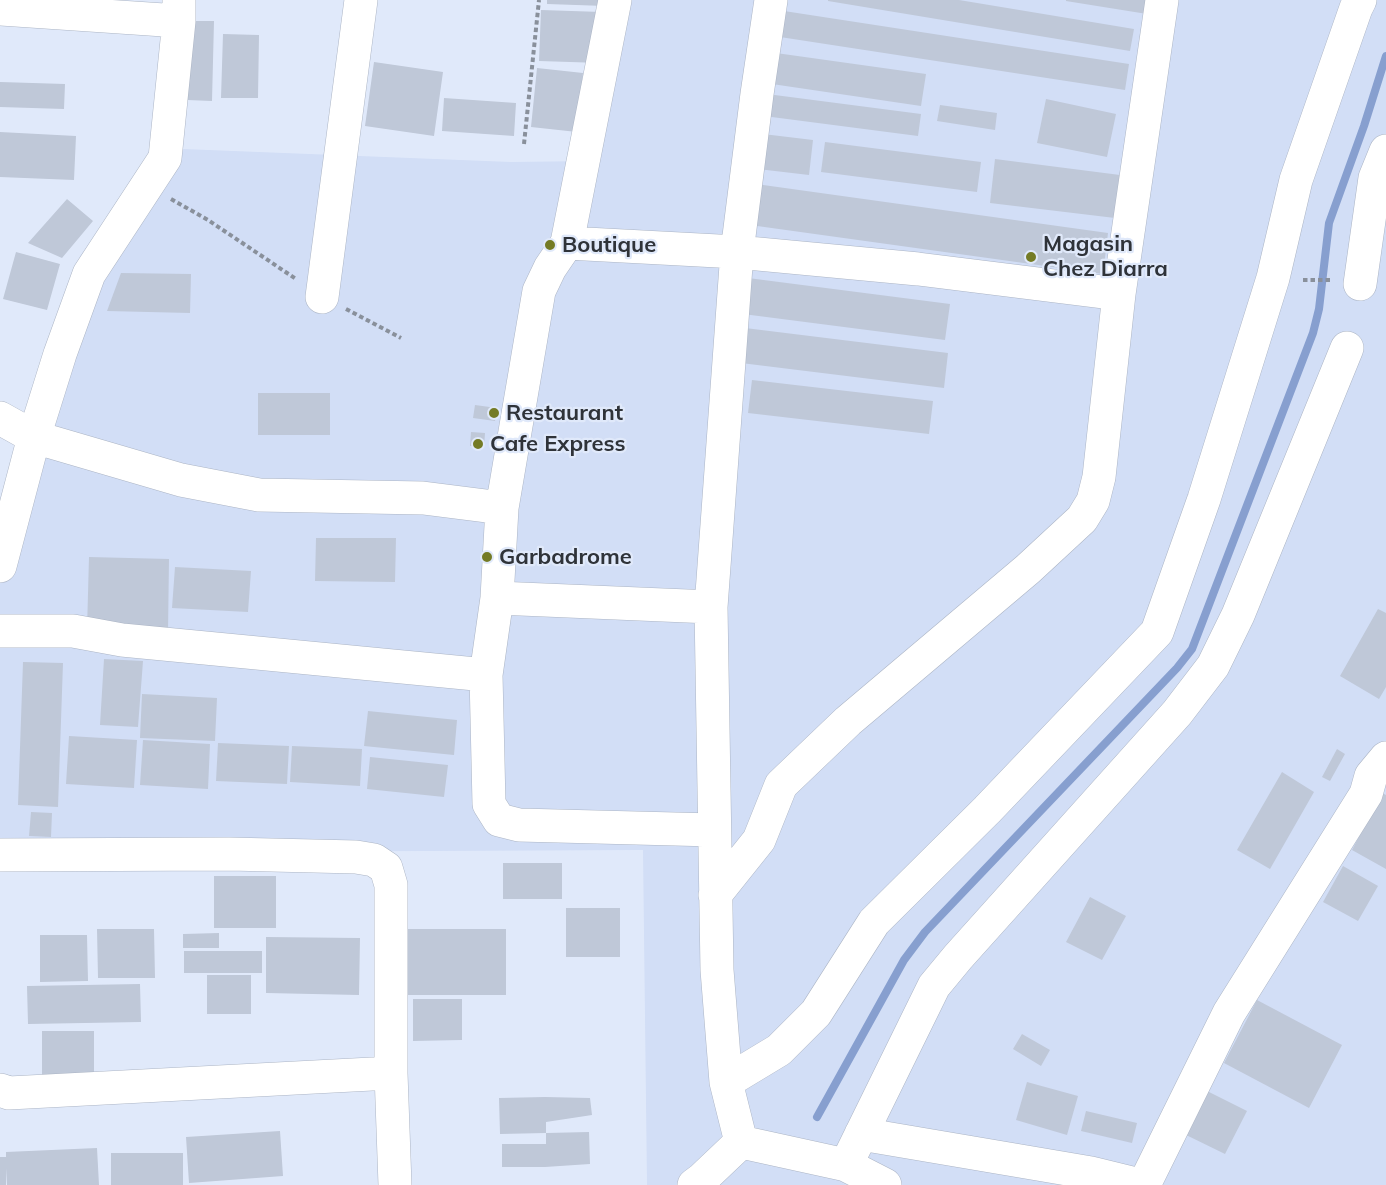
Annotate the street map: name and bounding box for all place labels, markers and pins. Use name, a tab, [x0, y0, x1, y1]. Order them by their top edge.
place label: Magasin Chez Diarra	[1043, 231, 1168, 282]
place label: Boutique	[562, 232, 656, 258]
marker: Boutique	[543, 238, 557, 252]
marker: Magasin Chez Diarra	[1024, 250, 1038, 264]
place label: Restaurant	[506, 400, 623, 426]
marker: Restaurant	[487, 406, 501, 420]
place label: Cafe Express	[490, 431, 626, 457]
marker: Cafe Express	[471, 437, 485, 451]
place label: Garbadrome	[499, 544, 632, 570]
marker: Garbadrome	[480, 550, 494, 564]

